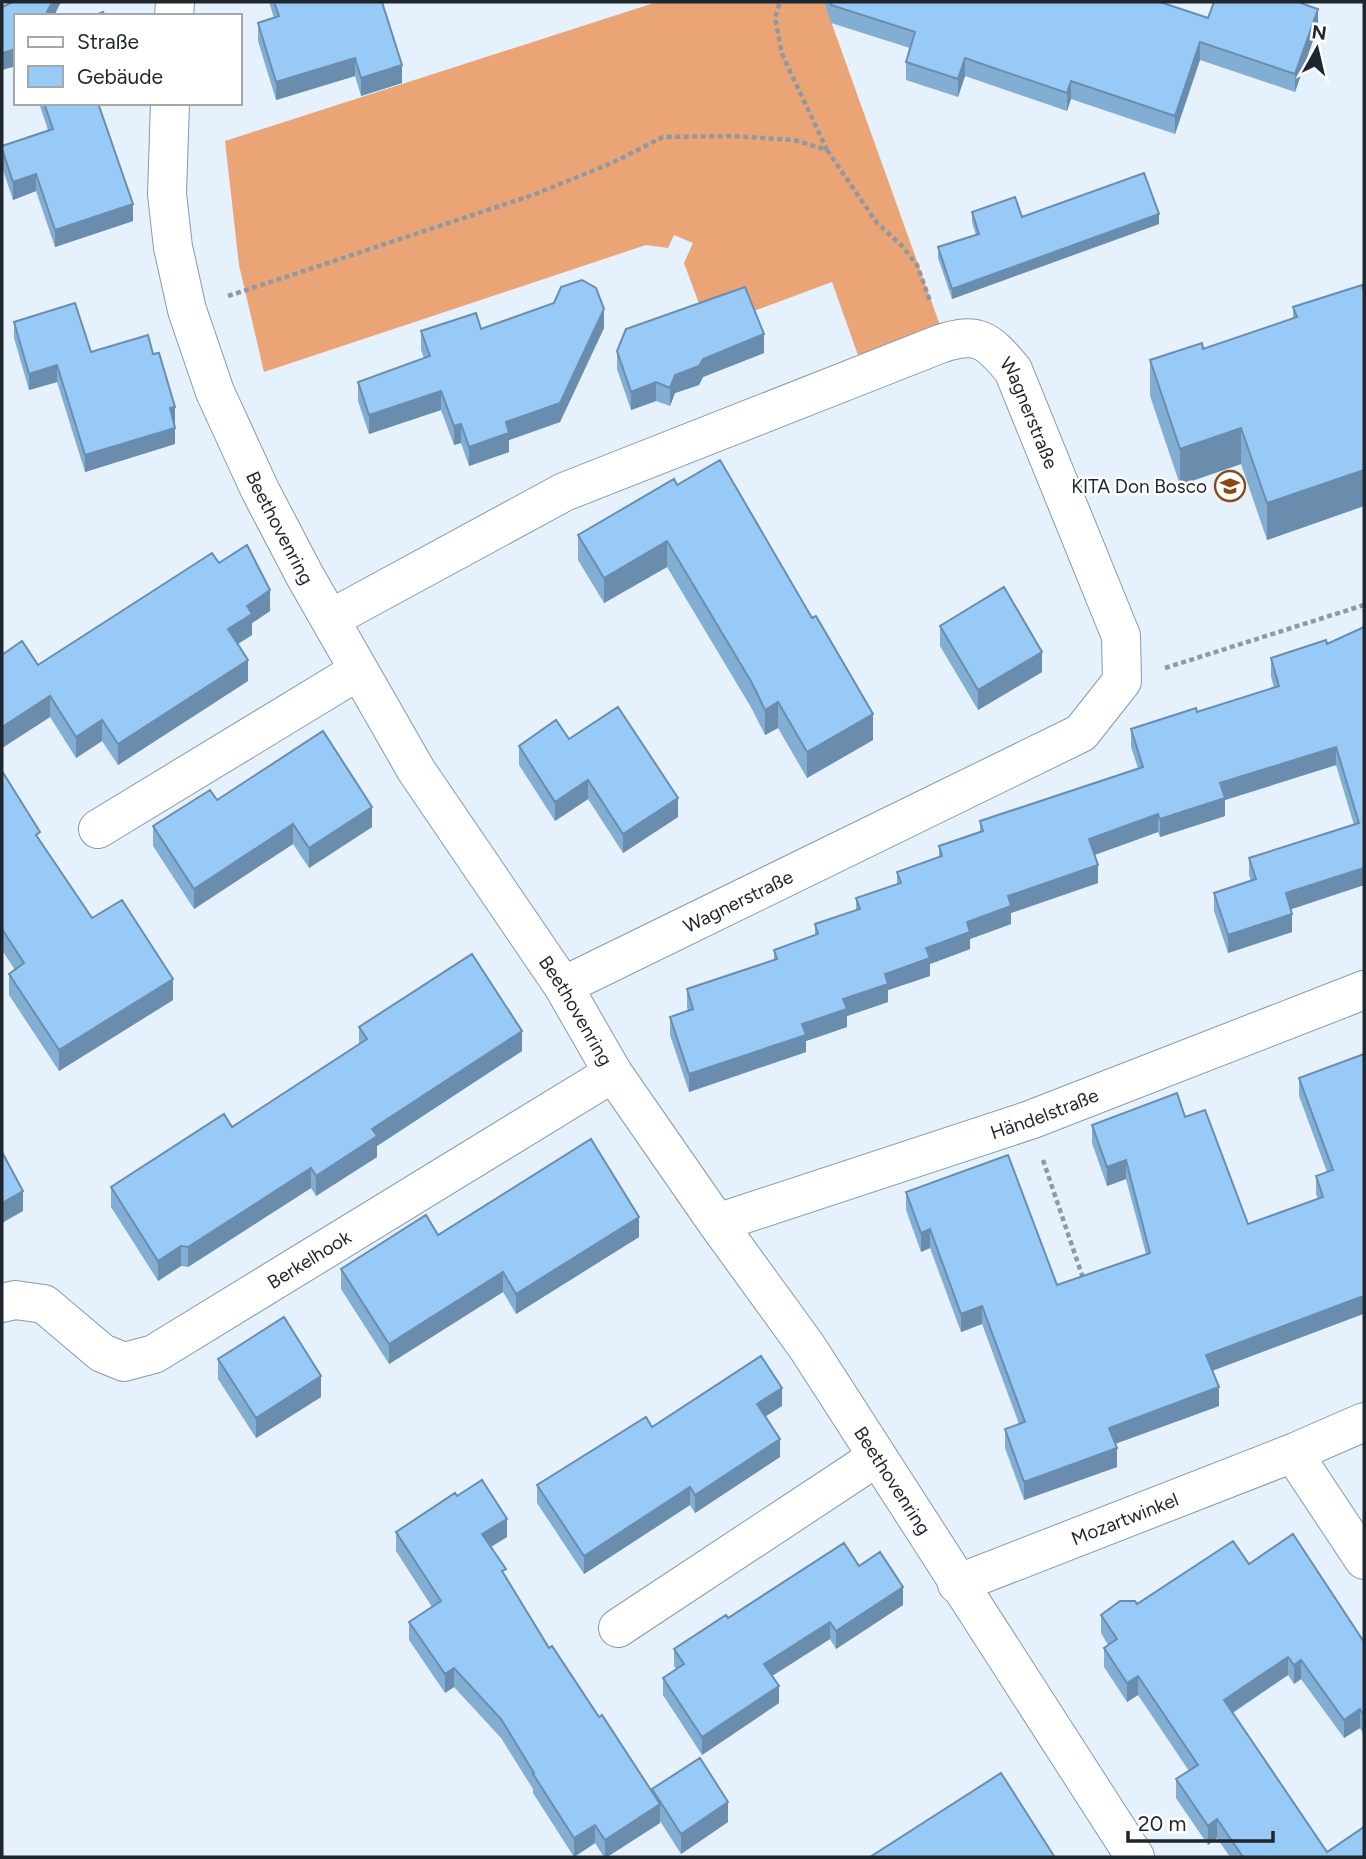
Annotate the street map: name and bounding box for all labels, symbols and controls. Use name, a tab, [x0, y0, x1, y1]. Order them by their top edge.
legend	[14, 14, 242, 105]
north arrow	[1282, 14, 1352, 84]
text: N	[1310, 20, 1328, 45]
text: Straße	[77, 29, 139, 54]
text: Gebäude	[77, 64, 163, 89]
street label: Wagnerstraße	[995, 352, 1063, 472]
street label: Beethovenring	[241, 468, 318, 589]
school or university icon: KITA Don Bosco	[1213, 469, 1247, 503]
place label: KITA Don Bosco	[1071, 475, 1207, 498]
street label: Wagnerstraße	[680, 865, 797, 938]
street label: Beethovenring	[534, 951, 617, 1070]
street label: Händelstraße	[987, 1084, 1102, 1144]
street label: Berkelhook	[263, 1225, 356, 1294]
street label: Beethovenring	[849, 1422, 936, 1539]
street label: Mozartwinkel	[1068, 1488, 1182, 1550]
scale bar	[1128, 1800, 1273, 1844]
text: 20 m	[1138, 1811, 1186, 1836]

